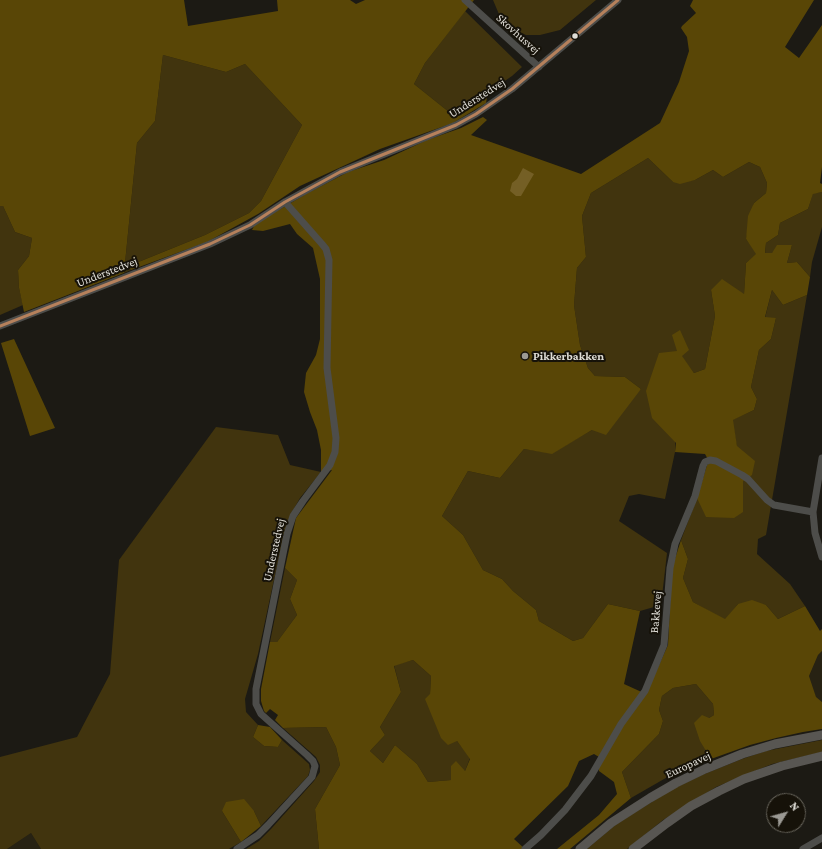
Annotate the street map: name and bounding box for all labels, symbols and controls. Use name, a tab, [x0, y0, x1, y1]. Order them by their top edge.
street label: Skovhusvej	[493, 11, 543, 57]
unlabelled marker	[570, 31, 580, 41]
street label: Understedvej	[446, 75, 508, 121]
street label: Understedvej	[75, 254, 139, 290]
place label: Pikkerbakken	[533, 349, 604, 363]
marker: Pikkerbakken	[520, 351, 530, 361]
street label: Understedvej	[260, 517, 288, 583]
street label: Bakkevej	[647, 590, 665, 634]
street label: Europavej	[663, 748, 713, 782]
north arrow	[766, 793, 806, 833]
text: N	[788, 800, 802, 813]

